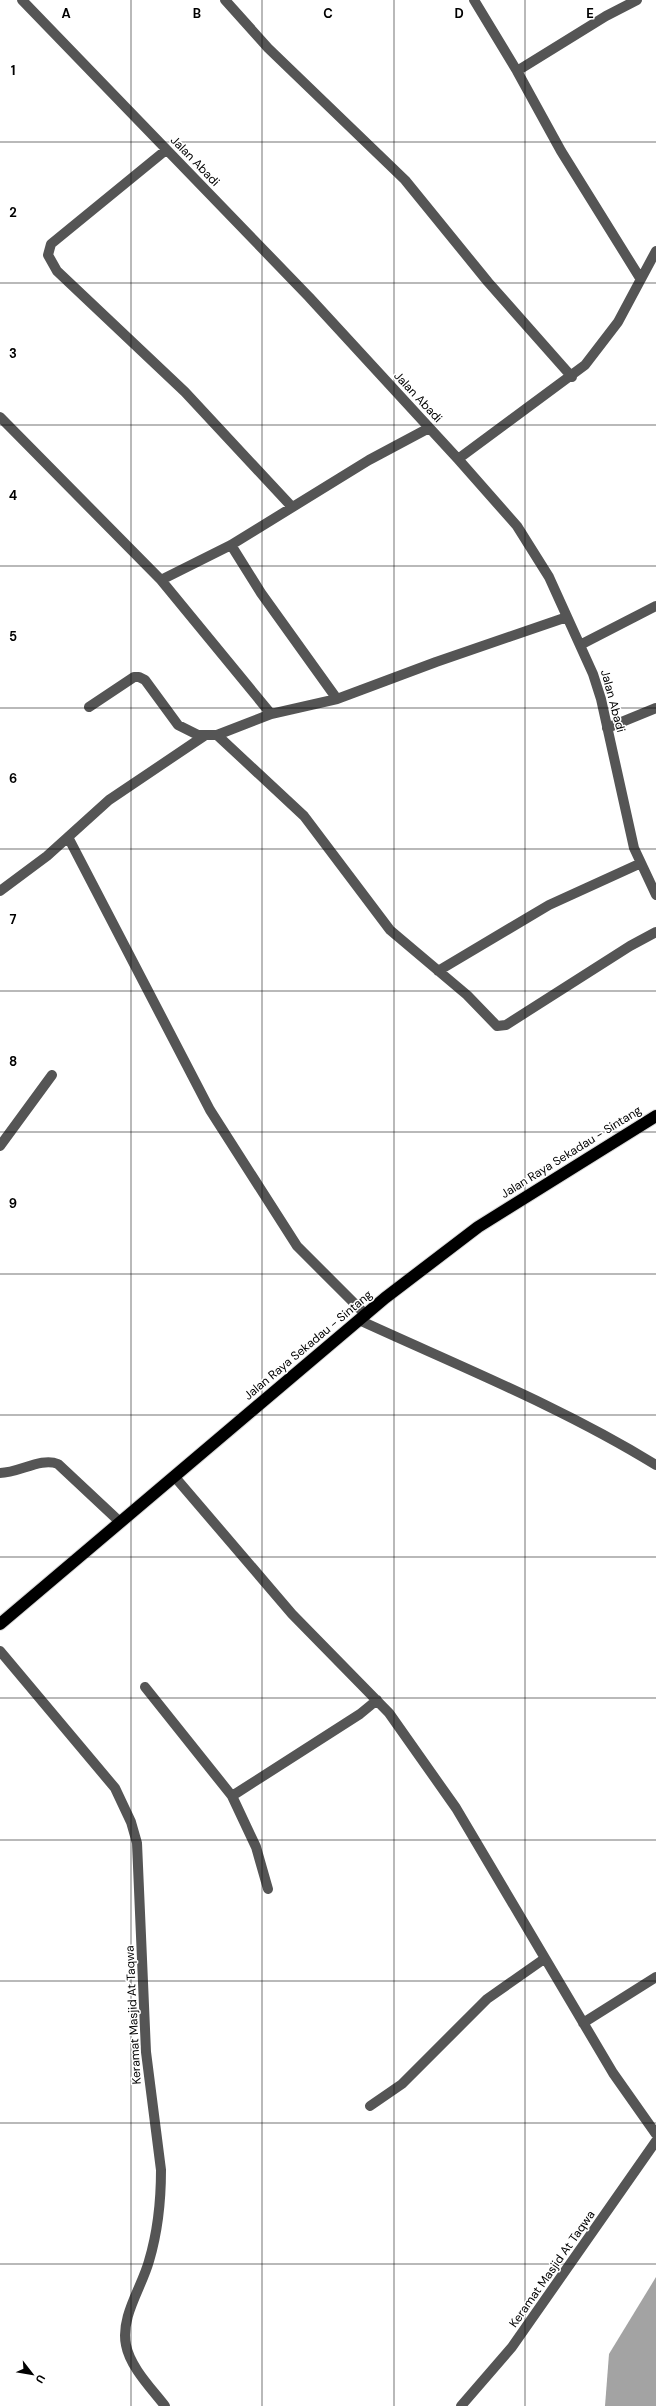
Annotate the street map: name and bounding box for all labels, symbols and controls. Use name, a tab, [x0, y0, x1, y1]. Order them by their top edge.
text: A	[61, 5, 71, 22]
text: B	[193, 5, 201, 22]
text: C	[323, 5, 333, 22]
text: D	[454, 5, 464, 22]
text: E	[586, 5, 594, 22]
text: 1	[11, 62, 15, 79]
street label: Jalan Abadi	[167, 132, 223, 190]
text: 2	[9, 204, 17, 221]
text: 3	[9, 345, 17, 362]
street label: Jalan Abadi	[390, 368, 446, 426]
text: 4	[9, 487, 17, 504]
text: 5	[9, 628, 17, 645]
street label: Jalan Abadi	[597, 668, 629, 734]
text: 6	[9, 770, 17, 787]
text: 7	[10, 911, 17, 928]
text: 8	[9, 1053, 17, 1070]
street label: Jalan Raya Sekadau - Sintang	[498, 1102, 645, 1202]
text: 9	[9, 1195, 17, 1212]
street label: Jalan Raya Sekadau - Sintang	[240, 1286, 376, 1403]
street label: Keramat Masjid At Taqwa	[121, 1945, 145, 2085]
street label: Keramat Masjid At Taqwa	[506, 2207, 598, 2331]
north arrow	[12, 2354, 52, 2394]
text: U	[33, 2372, 49, 2386]

